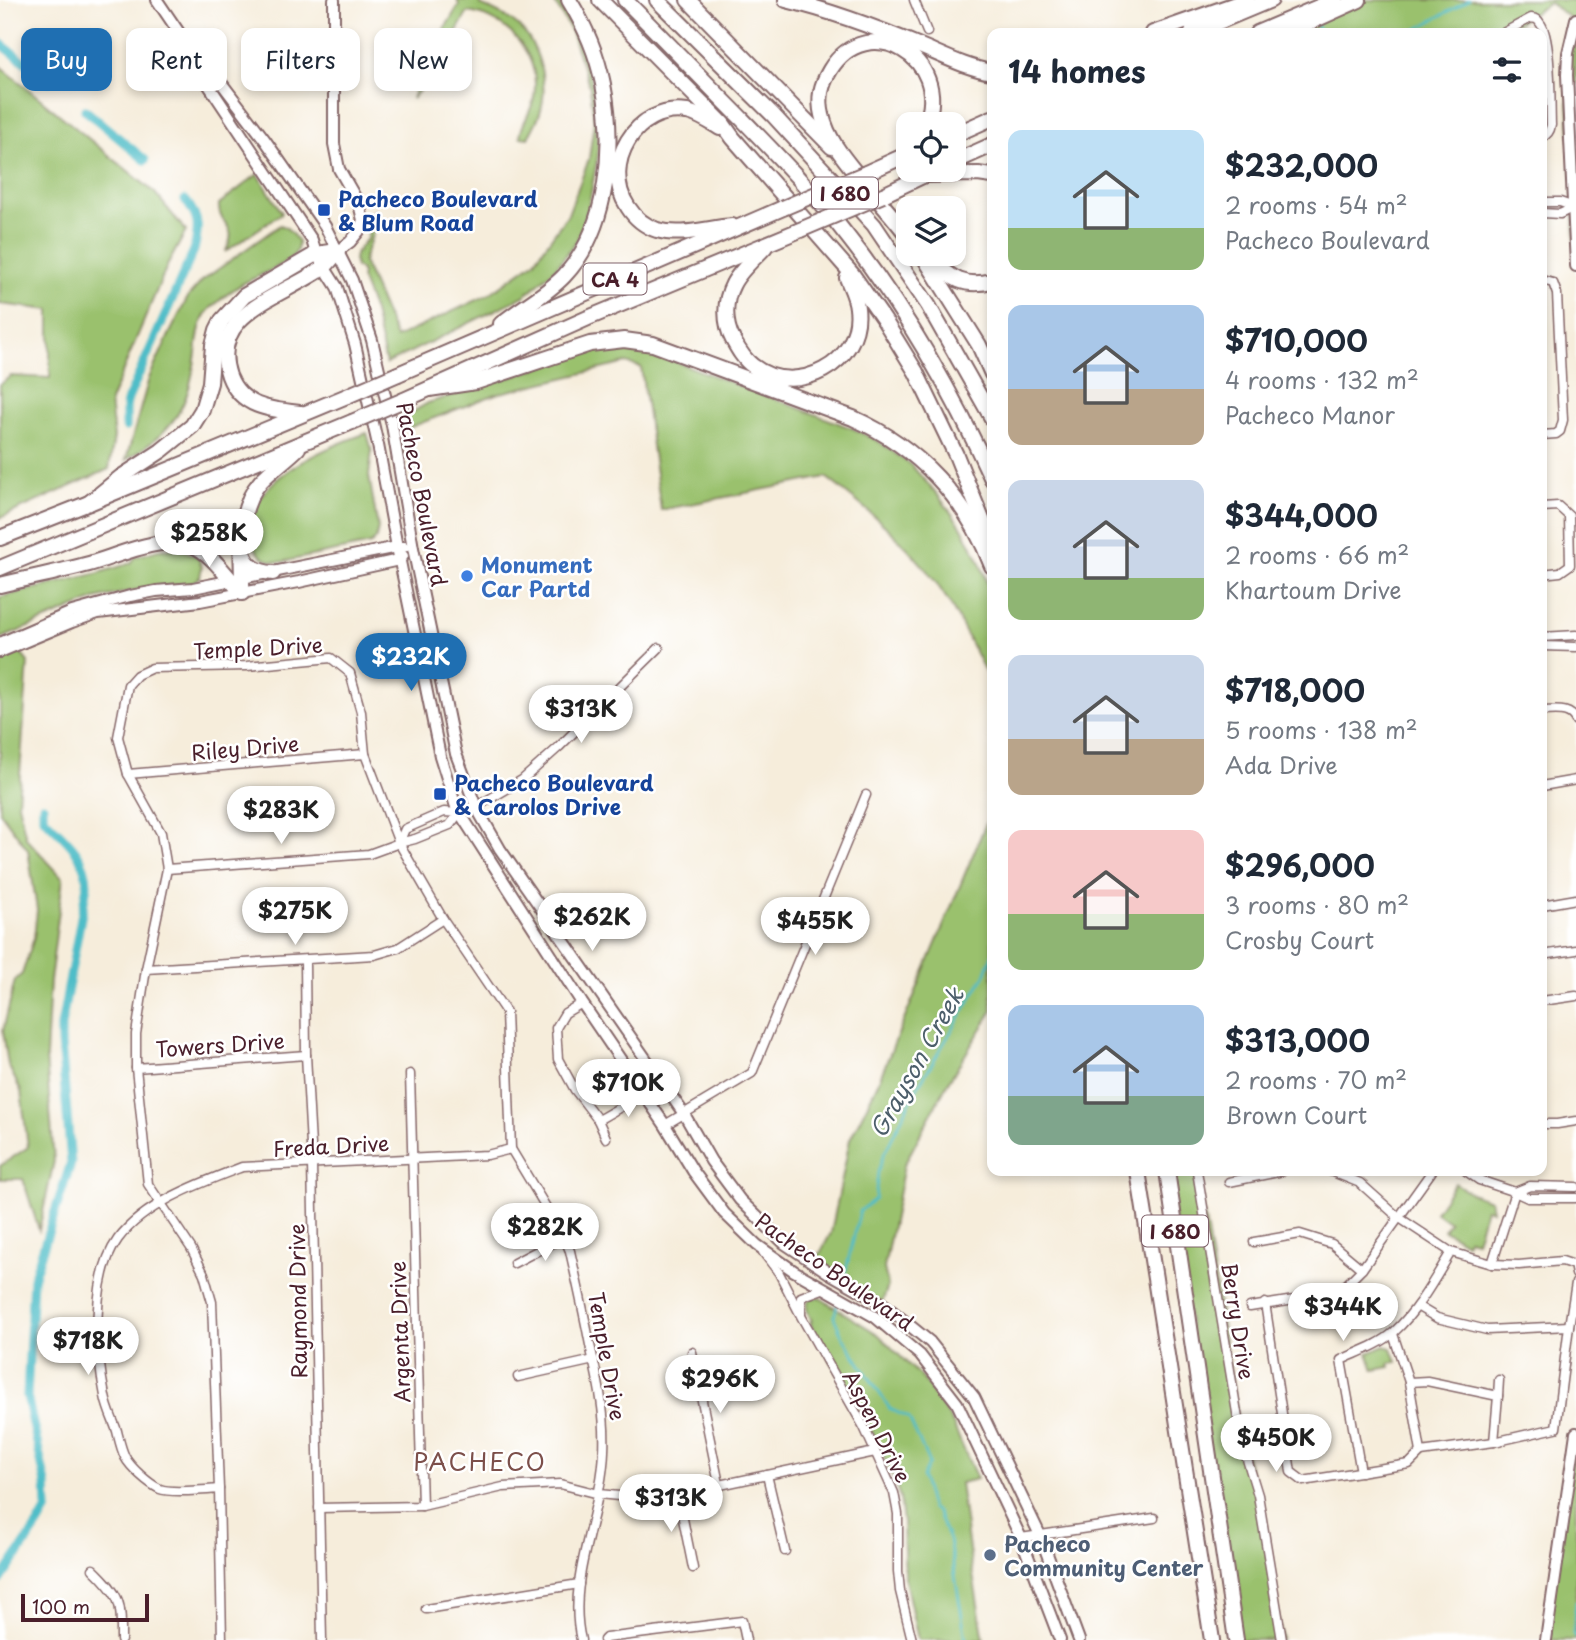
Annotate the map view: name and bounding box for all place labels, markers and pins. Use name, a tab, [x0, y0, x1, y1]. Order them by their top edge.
place label: Pacheco Boulevard & Blum Road	[338, 182, 538, 238]
marker: Pacheco Boulevard & Blum Road	[316, 202, 332, 218]
pin: $258K	[160, 510, 258, 569]
place label: Monument Car Partd	[481, 548, 593, 604]
marker: Monument Car Partd	[459, 568, 475, 584]
pin: $232K	[362, 634, 460, 693]
pin: $313K	[532, 686, 630, 745]
place label: Pacheco Boulevard & Carolos Drive	[454, 766, 654, 822]
pin: $283K	[232, 786, 330, 846]
marker: Pacheco Boulevard & Carolos Drive	[432, 786, 448, 802]
pin: $275K	[246, 888, 344, 947]
pin: $262K	[543, 894, 641, 953]
pin: $455K	[766, 898, 864, 957]
pin: $710K	[579, 1060, 677, 1119]
pin: $282K	[496, 1204, 594, 1263]
pin: $344K	[1294, 1284, 1392, 1343]
pin: $718K	[39, 1318, 137, 1377]
pin: $296K	[671, 1356, 769, 1415]
pin: $450K	[1227, 1414, 1325, 1474]
pin: $313K	[622, 1474, 720, 1534]
place label: Pacheco Community Center	[1004, 1527, 1204, 1583]
marker: Pacheco Community Center	[982, 1547, 998, 1563]

